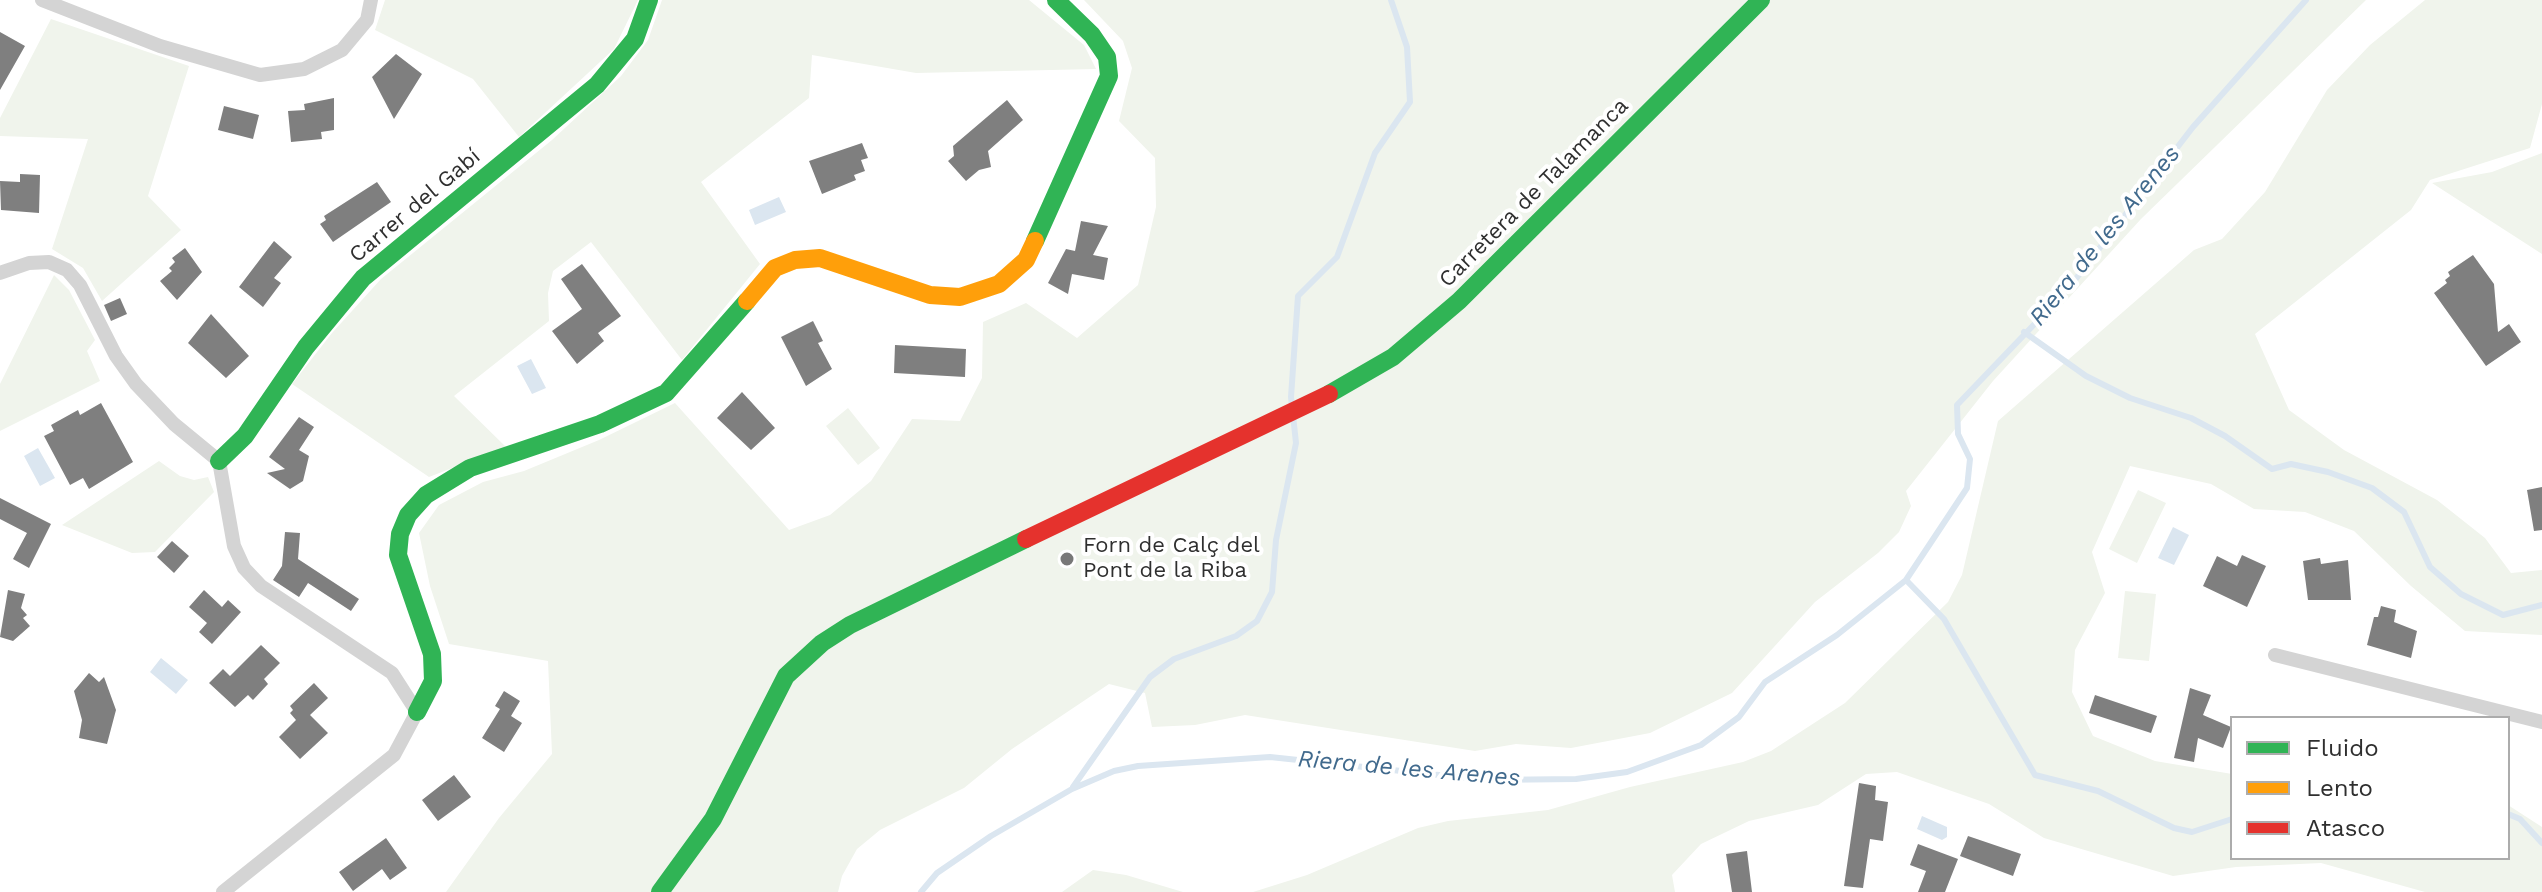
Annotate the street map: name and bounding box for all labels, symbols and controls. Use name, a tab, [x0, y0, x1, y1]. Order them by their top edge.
street label: Carretera de Talamanca	[1434, 93, 1634, 293]
water label: Riera de les Arenes	[2024, 140, 2186, 332]
street label: Carrer del Gabí	[344, 143, 486, 269]
place label: Forn de Calç del Pont de la Riba	[1083, 533, 1260, 584]
marker: Forn de Calç del Pont de la Riba	[1058, 550, 1076, 568]
legend	[2230, 716, 2510, 860]
text: Fluido	[2306, 734, 2379, 762]
water label: Riera de les Arenes	[1297, 745, 1521, 793]
text: Lento	[2306, 774, 2373, 802]
text: Atasco	[2306, 814, 2385, 842]

